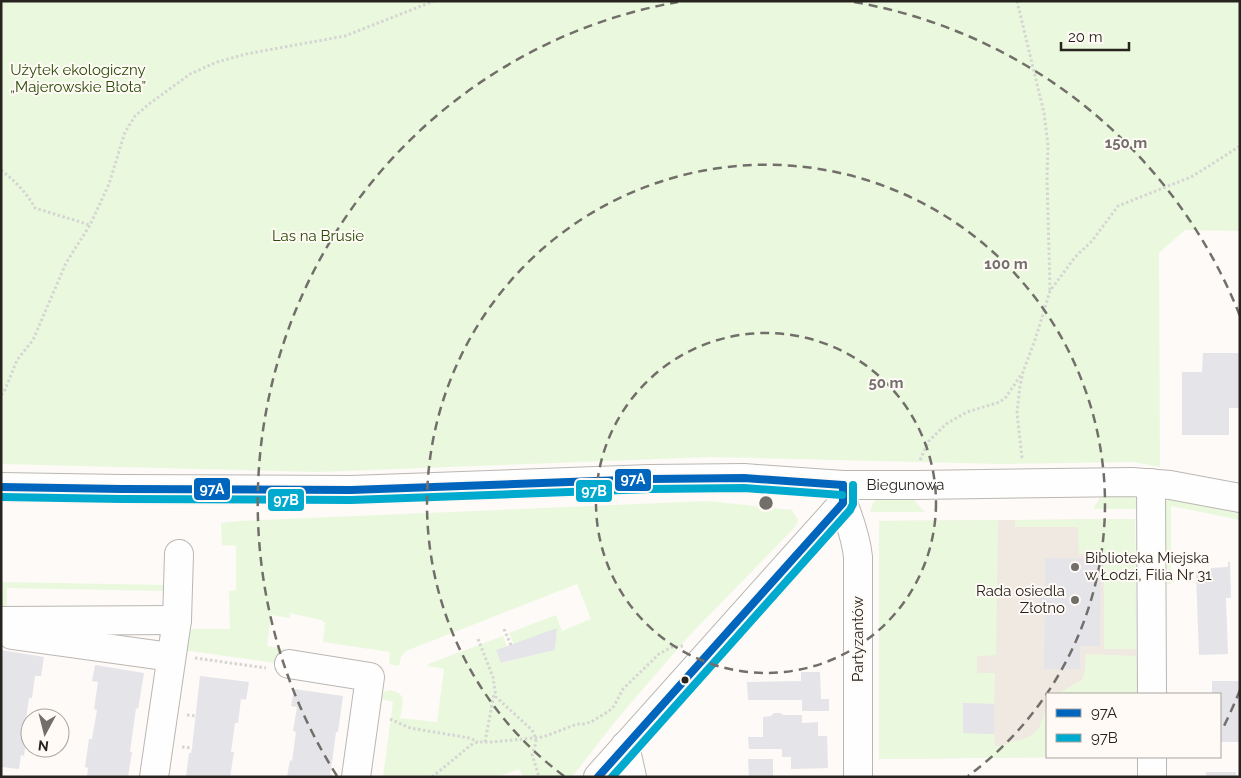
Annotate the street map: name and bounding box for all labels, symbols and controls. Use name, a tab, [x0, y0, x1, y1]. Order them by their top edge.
scale bar	[1061, 20, 1128, 52]
text: 20 m	[1068, 28, 1103, 46]
park label: Użytek ekologiczny „Majerowskie Błota”	[10, 61, 146, 96]
text: 150 m	[1105, 134, 1147, 152]
park label: Las na Brusie	[272, 227, 364, 245]
text: 100 m	[984, 255, 1028, 273]
text: 50 m	[868, 374, 904, 392]
line badge: 97A	[614, 468, 652, 492]
text: 97A	[621, 471, 646, 487]
street label: Biegunowa	[867, 476, 945, 494]
line badge: 97A	[193, 477, 231, 501]
line badge: 97B	[575, 479, 613, 503]
text: 97A	[200, 481, 225, 497]
text: 97B	[581, 483, 607, 499]
line badge: 97B	[267, 488, 305, 512]
text: 97B	[273, 492, 299, 508]
centre of rings	[757, 494, 775, 512]
place label: Biblioteka Miejska w Łodzi, Filia Nr 31	[1085, 549, 1212, 584]
marker: Biblioteka Miejska w Łodzi, Filia Nr 31	[1069, 561, 1081, 573]
place label: Rada osiedla Złotno	[976, 582, 1065, 617]
marker: Rada osiedla Złotno	[1069, 594, 1081, 606]
street label: Partyzantów	[849, 596, 867, 682]
unlabelled marker	[680, 675, 690, 685]
legend	[1046, 693, 1221, 758]
text: 97A	[1091, 704, 1117, 722]
north arrow	[20, 708, 70, 758]
text: 97B	[1091, 729, 1118, 747]
text: N	[37, 737, 50, 754]

